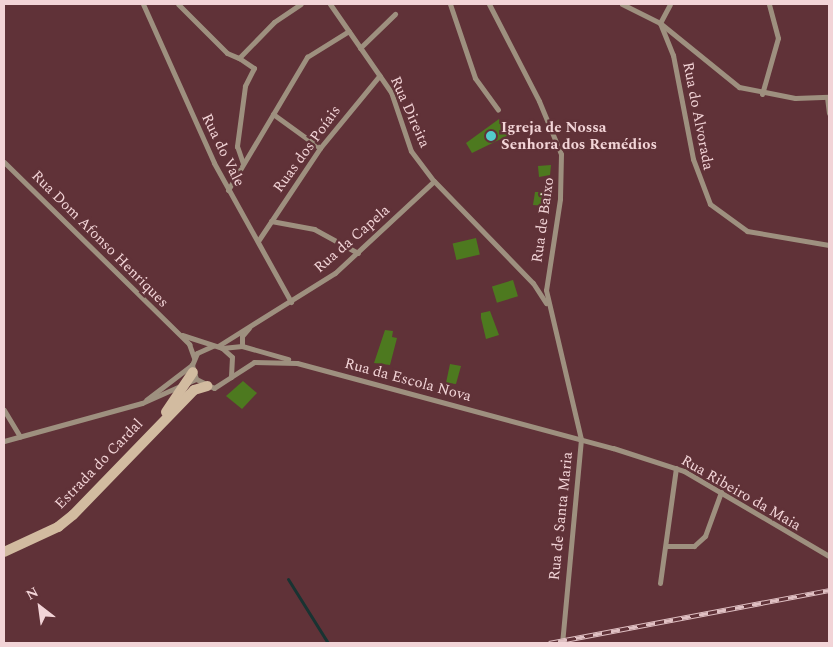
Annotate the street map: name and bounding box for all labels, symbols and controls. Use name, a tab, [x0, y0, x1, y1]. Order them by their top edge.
street label: Rua do Alvorada	[679, 60, 717, 172]
street label: Rua Direita	[386, 73, 434, 151]
street label: Ruas dos Poíais	[269, 102, 345, 196]
street label: Rua do Vale	[198, 111, 248, 189]
place label: Igreja de Nossa Senhora dos Remédios	[501, 118, 657, 153]
marker: Igreja de Nossa Senhora dos Remédios	[485, 130, 497, 142]
street label: Rua Dom Afonso Henriques	[28, 167, 172, 311]
street label: Rua de Baixo	[528, 176, 558, 264]
street label: Rua da Capela	[310, 201, 394, 277]
street label: Rua da Escola Nova	[343, 354, 473, 406]
street label: Estrada do Cardal	[51, 415, 147, 513]
street label: Rua de Santa Maria	[545, 451, 577, 581]
street label: Rua Ribeiro da Maia	[678, 451, 804, 535]
north arrow	[15, 582, 65, 632]
text: N	[22, 582, 42, 606]

